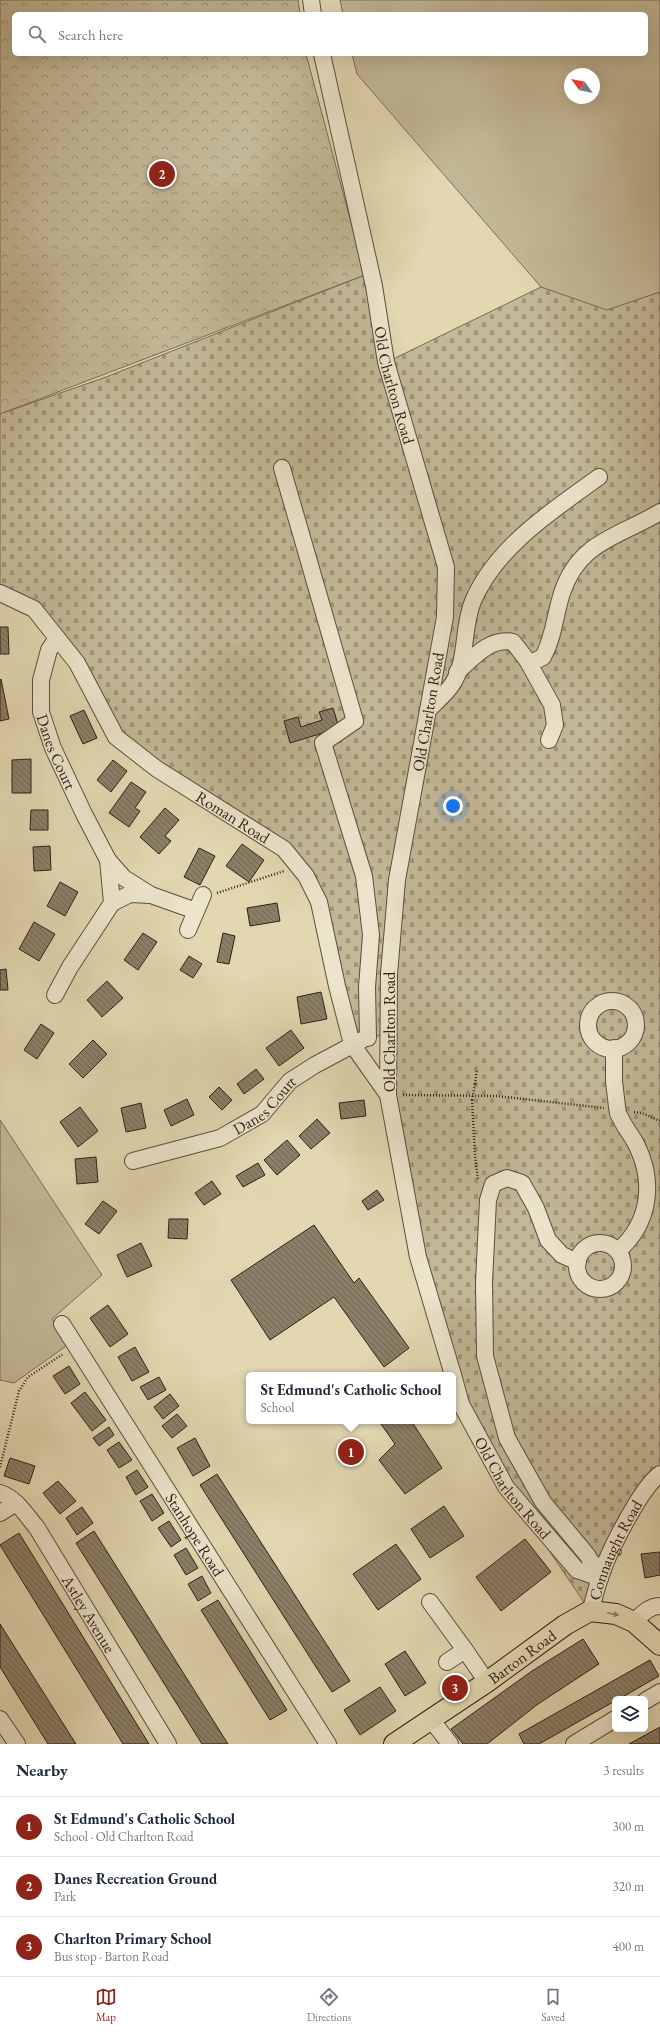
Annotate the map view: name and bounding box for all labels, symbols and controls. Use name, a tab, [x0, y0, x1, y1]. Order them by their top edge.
search box	[12, 12, 648, 56]
icon: search	[26, 23, 48, 45]
text: Search here	[58, 25, 123, 44]
north arrow	[564, 68, 600, 104]
pin: 2	[149, 159, 175, 189]
street label: Old Charlton Road	[370, 325, 420, 447]
street label: Old Charlton Road	[407, 650, 449, 773]
street label: Danes Court	[32, 711, 81, 793]
street label: Roman Road	[192, 786, 275, 848]
your location	[443, 796, 463, 816]
street label: Old Charlton Road	[379, 971, 400, 1092]
street label: Danes Court	[229, 1070, 299, 1139]
popup	[246, 1372, 456, 1424]
text: St Edmund's Catholic School	[260, 1380, 442, 1399]
text: School	[260, 1399, 294, 1416]
street label: Old Charlton Road	[470, 1433, 557, 1544]
pin: 1	[338, 1437, 364, 1467]
street label: Stanhope Road	[161, 1489, 230, 1581]
street label: Connaught Road	[583, 1495, 647, 1602]
street label: Astley Avenue	[57, 1570, 121, 1657]
one-way arrow	[606, 1612, 619, 1618]
street label: Barton Road	[484, 1624, 561, 1688]
pin: 3	[442, 1673, 468, 1703]
map controls	[612, 1696, 648, 1732]
button: layers	[612, 1696, 648, 1732]
text: Nearby	[16, 1759, 68, 1781]
text: 3 results	[603, 1762, 644, 1779]
text: St Edmund's Catholic School	[54, 1809, 235, 1828]
text: 1	[26, 1818, 32, 1835]
text: 300 m	[613, 1818, 644, 1835]
text: School · Old Charlton Road	[54, 1828, 194, 1845]
text: Danes Recreation Ground	[54, 1869, 217, 1888]
text: 2	[26, 1878, 32, 1895]
text: 320 m	[613, 1878, 644, 1895]
text: Park	[54, 1888, 76, 1905]
text: Charlton Primary School	[54, 1929, 212, 1948]
text: 3	[26, 1938, 32, 1955]
text: 400 m	[613, 1938, 644, 1955]
text: Bus stop · Barton Road	[54, 1948, 169, 1965]
tab: Map	[95, 1986, 117, 2024]
tab: Directions	[307, 1986, 351, 2024]
tab: Saved	[541, 1986, 565, 2024]

